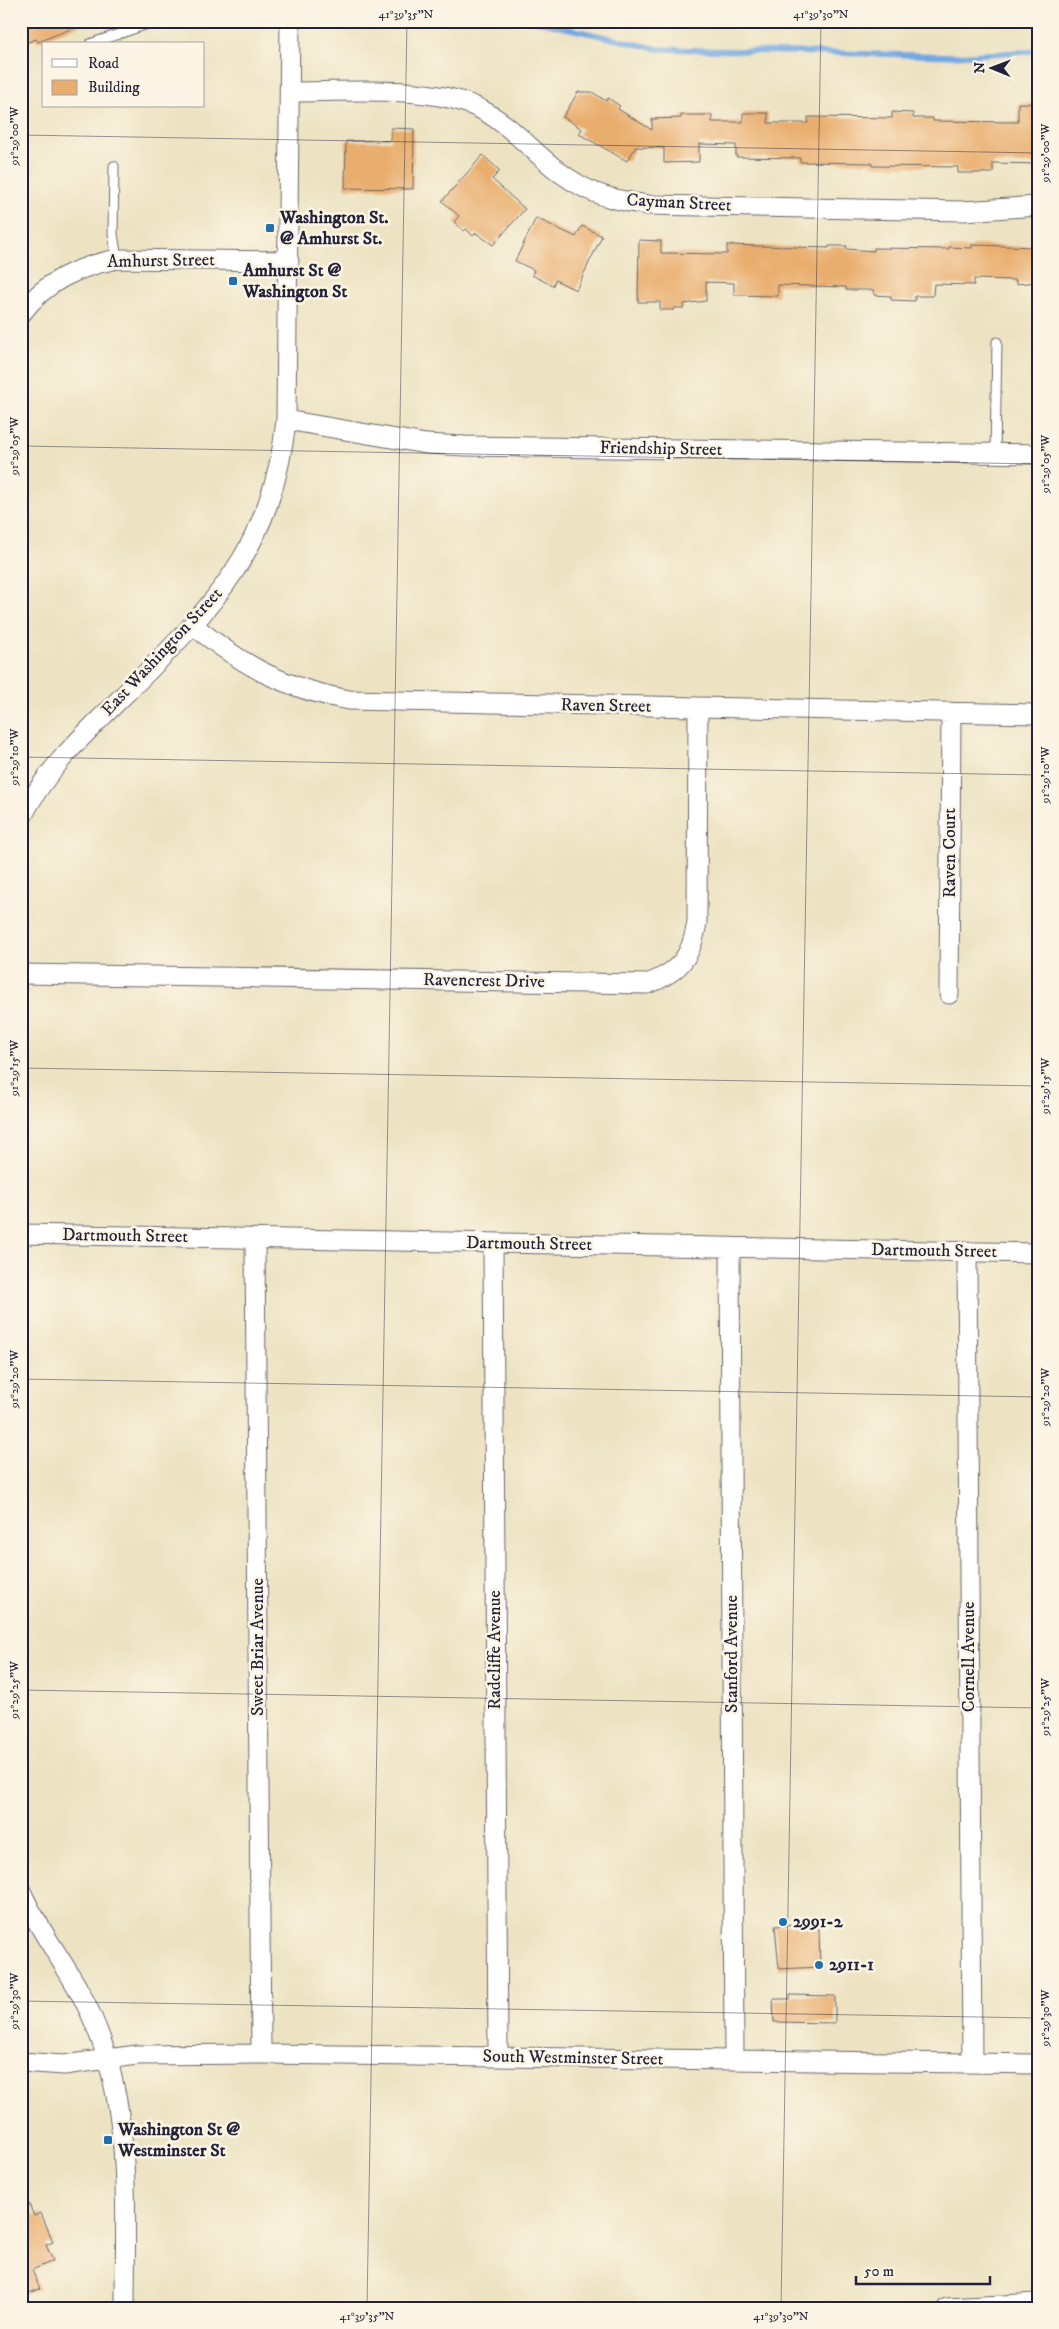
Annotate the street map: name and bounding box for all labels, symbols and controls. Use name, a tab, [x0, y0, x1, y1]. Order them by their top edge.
text: 41°39'35"N	[379, 7, 434, 22]
text: 41°39'30"N	[793, 7, 849, 22]
legend	[42, 42, 205, 108]
north arrow	[966, 42, 1016, 92]
text: Road	[88, 54, 120, 73]
text: N	[971, 61, 989, 74]
text: Building	[88, 78, 140, 97]
text: 91°29'00"W	[7, 105, 22, 167]
text: 91°29'00"W	[1038, 122, 1053, 184]
street label: Cayman Street	[626, 189, 732, 217]
place label: Washington St. @ Amhurst St.	[279, 207, 389, 250]
marker: Washington St. @ Amhurst St.	[264, 222, 276, 234]
street label: Amhurst Street	[107, 249, 215, 273]
place label: Amhurst St @ Washington St	[242, 260, 348, 303]
marker: Amhurst St @ Washington St	[227, 275, 239, 287]
text: 91°29'05"W	[7, 416, 22, 476]
text: 91°29'05"W	[1038, 434, 1053, 494]
street label: Friendship Street	[599, 437, 723, 461]
street label: East Washington Street	[97, 583, 227, 721]
street label: Raven Street	[560, 694, 652, 718]
text: 91°29'10"W	[7, 728, 22, 786]
text: 91°29'10"W	[1038, 746, 1053, 804]
street label: Raven Court	[939, 808, 961, 898]
street label: Ravencrest Drive	[423, 969, 545, 993]
text: 91°29'15"W	[7, 1039, 22, 1097]
text: 91°29'15"W	[1038, 1057, 1053, 1115]
street label: Dartmouth Street	[62, 1224, 188, 1248]
street label: Dartmouth Street	[466, 1232, 592, 1256]
street label: Dartmouth Street	[871, 1239, 997, 1263]
text: 91°29'20"W	[7, 1349, 22, 1409]
text: 91°29'20"W	[1038, 1367, 1053, 1427]
street label: Sweet Briar Avenue	[247, 1578, 269, 1716]
street label: Radcliffe Avenue	[484, 1590, 506, 1710]
street label: Stanford Avenue	[721, 1595, 743, 1713]
street label: Cornell Avenue	[958, 1602, 980, 1712]
text: 91°29'25"W	[7, 1660, 22, 1720]
text: 91°29'25"W	[1038, 1677, 1053, 1737]
place label: 2991-2	[793, 1911, 844, 1933]
marker: 2991-2	[777, 1916, 789, 1928]
place label: 2911-1	[829, 1954, 874, 1976]
marker: 2911-1	[813, 1959, 825, 1971]
text: 91°29'30"W	[7, 1971, 22, 2031]
text: 91°29'30"W	[1038, 1988, 1053, 2048]
street label: South Westminster Street	[482, 2045, 664, 2071]
place label: Washington St @ Westminster St	[117, 2119, 240, 2162]
marker: Washington St @ Westminster St	[102, 2134, 114, 2146]
scale bar	[856, 2254, 990, 2286]
text: 50 m	[864, 2262, 894, 2281]
text: 41°39'35"N	[340, 2309, 395, 2324]
text: 41°39'30"N	[753, 2309, 809, 2324]

